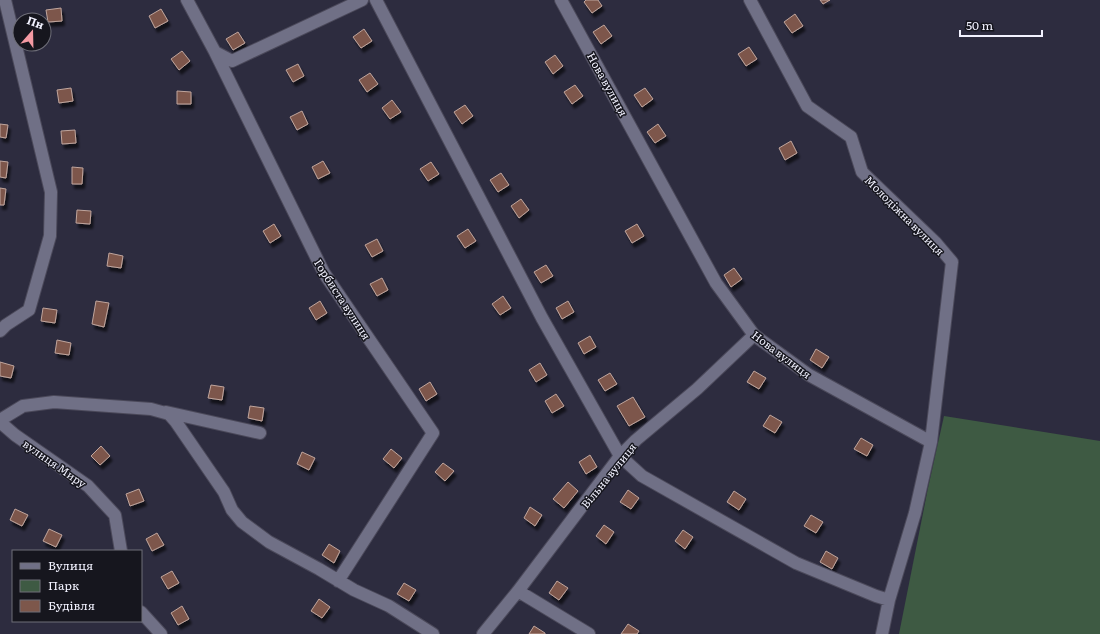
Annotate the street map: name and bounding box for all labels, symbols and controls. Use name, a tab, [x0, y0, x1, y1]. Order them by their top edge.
text: Пн	[25, 11, 47, 32]
north arrow	[12, 12, 52, 52]
scale bar	[960, 12, 1042, 38]
text: 50 m	[966, 16, 993, 34]
street label: Нова вулиця	[584, 49, 632, 119]
street label: Молодіжна вулиця	[862, 172, 949, 259]
street label: Горбиста вулиця	[311, 256, 375, 343]
street label: Нова вулиця	[749, 326, 815, 382]
street label: вулиця Миру	[20, 435, 90, 491]
street label: Вільна вулиця	[577, 439, 640, 511]
legend	[12, 550, 142, 622]
text: Вулиця	[48, 556, 93, 574]
text: Парк	[48, 576, 79, 594]
text: Будівля	[48, 596, 95, 614]

